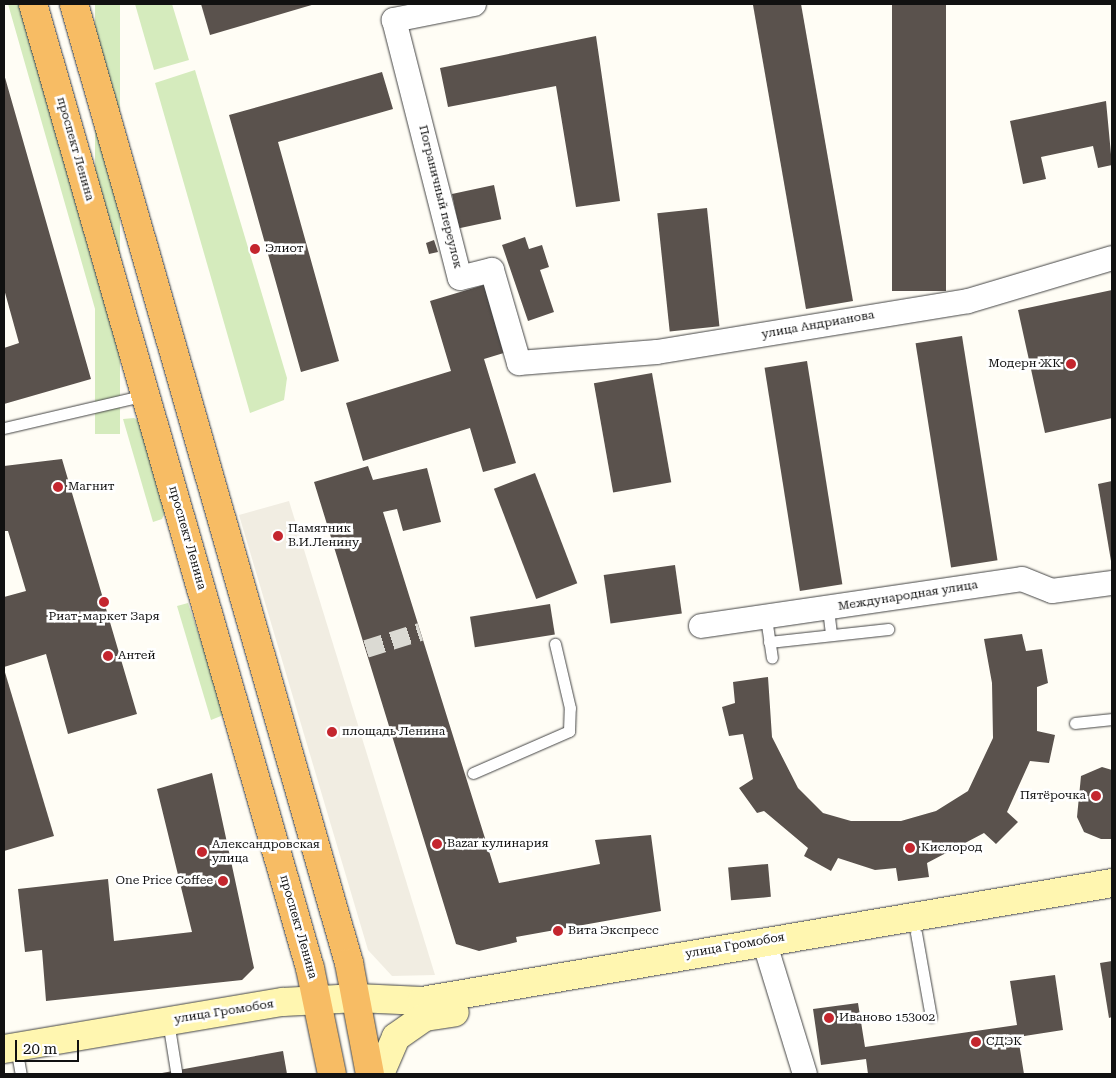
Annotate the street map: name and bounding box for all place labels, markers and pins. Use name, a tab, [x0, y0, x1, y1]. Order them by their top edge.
place label: Элиот	[265, 242, 304, 256]
marker: Элиот	[249, 243, 261, 255]
place label: Модерн ЖК	[988, 357, 1061, 371]
marker: Модерн ЖК	[1065, 358, 1077, 370]
place label: Магнит	[68, 480, 115, 494]
marker: Магнит	[52, 481, 64, 493]
place label: Памятник В.И.Ленину	[288, 522, 359, 550]
marker: Памятник В.И.Ленину	[272, 530, 284, 542]
marker: Риат-маркет Заря	[98, 596, 110, 608]
place label: Риат-маркет Заря	[48, 610, 160, 624]
place label: Антей	[118, 649, 155, 663]
marker: Антей	[102, 650, 114, 662]
place label: площадь Ленина	[342, 725, 445, 739]
marker: площадь Ленина	[326, 726, 338, 738]
place label: Пятёрочка	[1020, 789, 1086, 803]
marker: Пятёрочка	[1090, 790, 1102, 802]
place label: Bazar кулинария	[447, 837, 549, 851]
place label: Александровская улица	[212, 838, 320, 866]
marker: Bazar кулинария	[431, 838, 443, 850]
marker: Кислород	[903, 841, 917, 855]
place label: Кислород	[921, 841, 982, 855]
marker: Александровская улица	[196, 846, 208, 858]
place label: One Price Coffee	[115, 874, 213, 888]
marker: One Price Coffee	[217, 875, 229, 887]
place label: Вита Экспресс	[568, 924, 659, 938]
marker: Вита Экспресс	[552, 925, 564, 937]
place label: Иваново 153002	[839, 1011, 935, 1025]
marker: Иваново 153002	[823, 1012, 835, 1024]
place label: СДЭК	[986, 1035, 1022, 1049]
marker: СДЭК	[970, 1036, 982, 1048]

